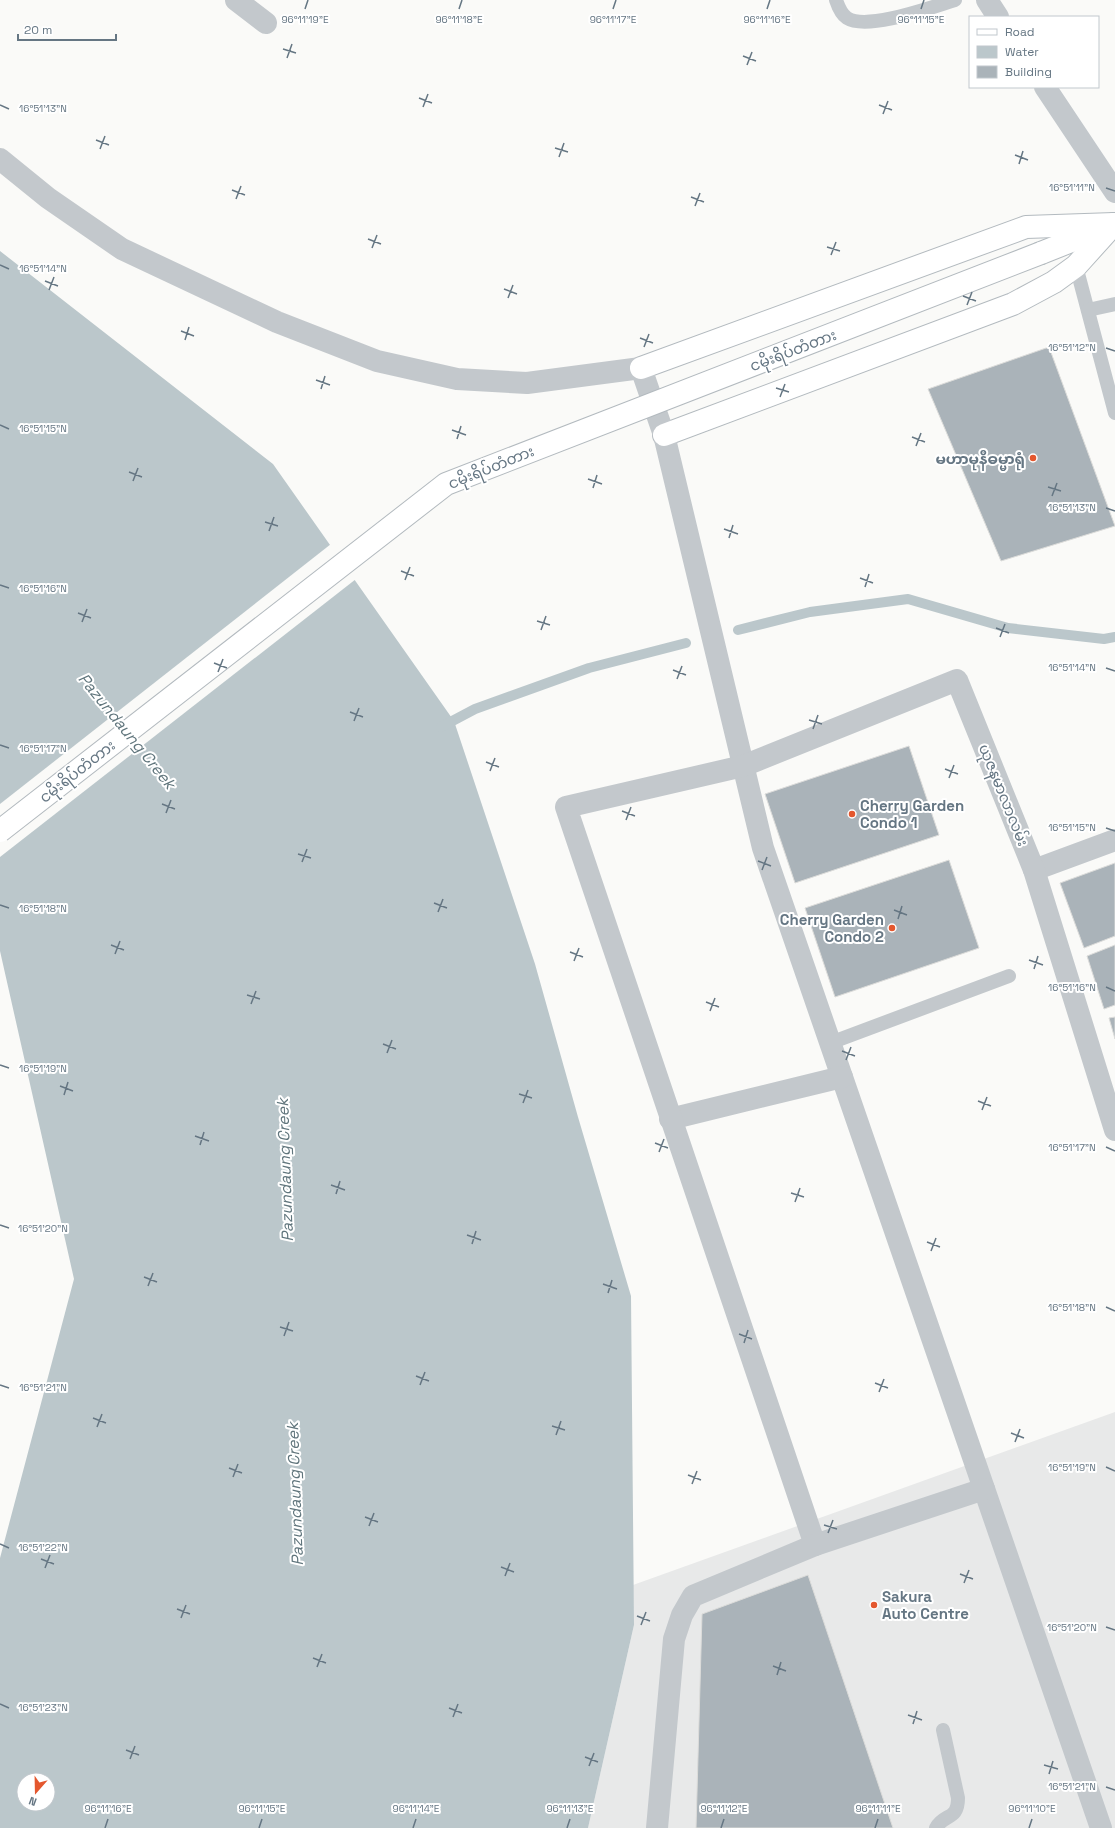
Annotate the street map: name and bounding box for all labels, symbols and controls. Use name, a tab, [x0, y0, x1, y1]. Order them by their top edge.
text: 96°11'19"E	[281, 13, 329, 26]
text: 96°11'18"E	[435, 13, 483, 26]
text: 96°11'17"E	[590, 13, 637, 26]
text: 96°11'16"E	[743, 13, 791, 26]
text: 96°11'15"E	[898, 13, 945, 26]
scale bar	[18, 16, 116, 42]
legend	[969, 16, 1099, 88]
text: 20 m	[24, 22, 52, 38]
text: Road	[1005, 24, 1034, 40]
text: Water	[1005, 44, 1039, 60]
text: Building	[1005, 64, 1052, 80]
text: 16°51'13"N	[19, 102, 67, 115]
text: 16°51'11"N	[1049, 181, 1095, 194]
text: 16°51'14"N	[19, 262, 67, 275]
street label: ငမိုးရိပ်တံတား	[747, 325, 840, 378]
text: 16°51'12"N	[1048, 341, 1096, 354]
text: 16°51'15"N	[19, 422, 67, 435]
street label: ငမိုးရိပ်တံတား	[445, 441, 538, 496]
place label: မဟာမုနိဓမ္မာရုံ	[935, 449, 1025, 471]
marker: မဟာမုနိဓမ္မာရုံ	[1028, 453, 1038, 463]
text: 16°51'13"N	[1048, 501, 1096, 514]
text: 16°51'16"N	[19, 582, 67, 595]
text: 16°51'14"N	[1048, 661, 1096, 674]
water label: Pazundaung Creek	[74, 669, 182, 795]
street label: ငမိုးရိပ်တံတား	[35, 735, 121, 809]
street label: ယုဇနမာလာလမ်း	[972, 741, 1033, 850]
text: 16°51'17"N	[19, 742, 67, 755]
place label: Cherry Garden Condo 1	[860, 796, 964, 832]
marker: Cherry Garden Condo 1	[847, 809, 857, 819]
text: 16°51'15"N	[1048, 821, 1096, 834]
text: 16°51'18"N	[19, 902, 67, 915]
place label: Cherry Garden Condo 2	[780, 910, 884, 946]
marker: Cherry Garden Condo 2	[887, 923, 897, 933]
text: 16°51'16"N	[1048, 981, 1096, 994]
text: 16°51'19"N	[19, 1062, 67, 1075]
water label: Pazundaung Creek	[272, 1096, 298, 1242]
text: 16°51'17"N	[1048, 1141, 1096, 1154]
text: 16°51'20"N	[18, 1222, 68, 1235]
text: 16°51'18"N	[1048, 1301, 1096, 1314]
text: 16°51'21"N	[19, 1381, 67, 1394]
water label: Pazundaung Creek	[282, 1420, 308, 1566]
text: 16°51'19"N	[1048, 1461, 1096, 1474]
text: 16°51'22"N	[18, 1541, 68, 1554]
place label: Sakura Auto Centre	[882, 1587, 969, 1623]
marker: Sakura Auto Centre	[869, 1600, 879, 1610]
text: 16°51'20"N	[1047, 1621, 1097, 1634]
text: 16°51'23"N	[18, 1701, 68, 1714]
north arrow	[16, 1772, 56, 1812]
text: 16°51'21"N	[1048, 1780, 1096, 1793]
text: N	[27, 1794, 38, 1809]
text: 96°11'16"E	[84, 1802, 132, 1815]
text: 96°11'15"E	[239, 1802, 286, 1815]
text: 96°11'14"E	[393, 1802, 440, 1815]
text: 96°11'13"E	[546, 1802, 594, 1815]
text: 96°11'12"E	[700, 1802, 748, 1815]
text: 96°11'11"E	[855, 1802, 901, 1815]
text: 96°11'10"E	[1008, 1802, 1056, 1815]

